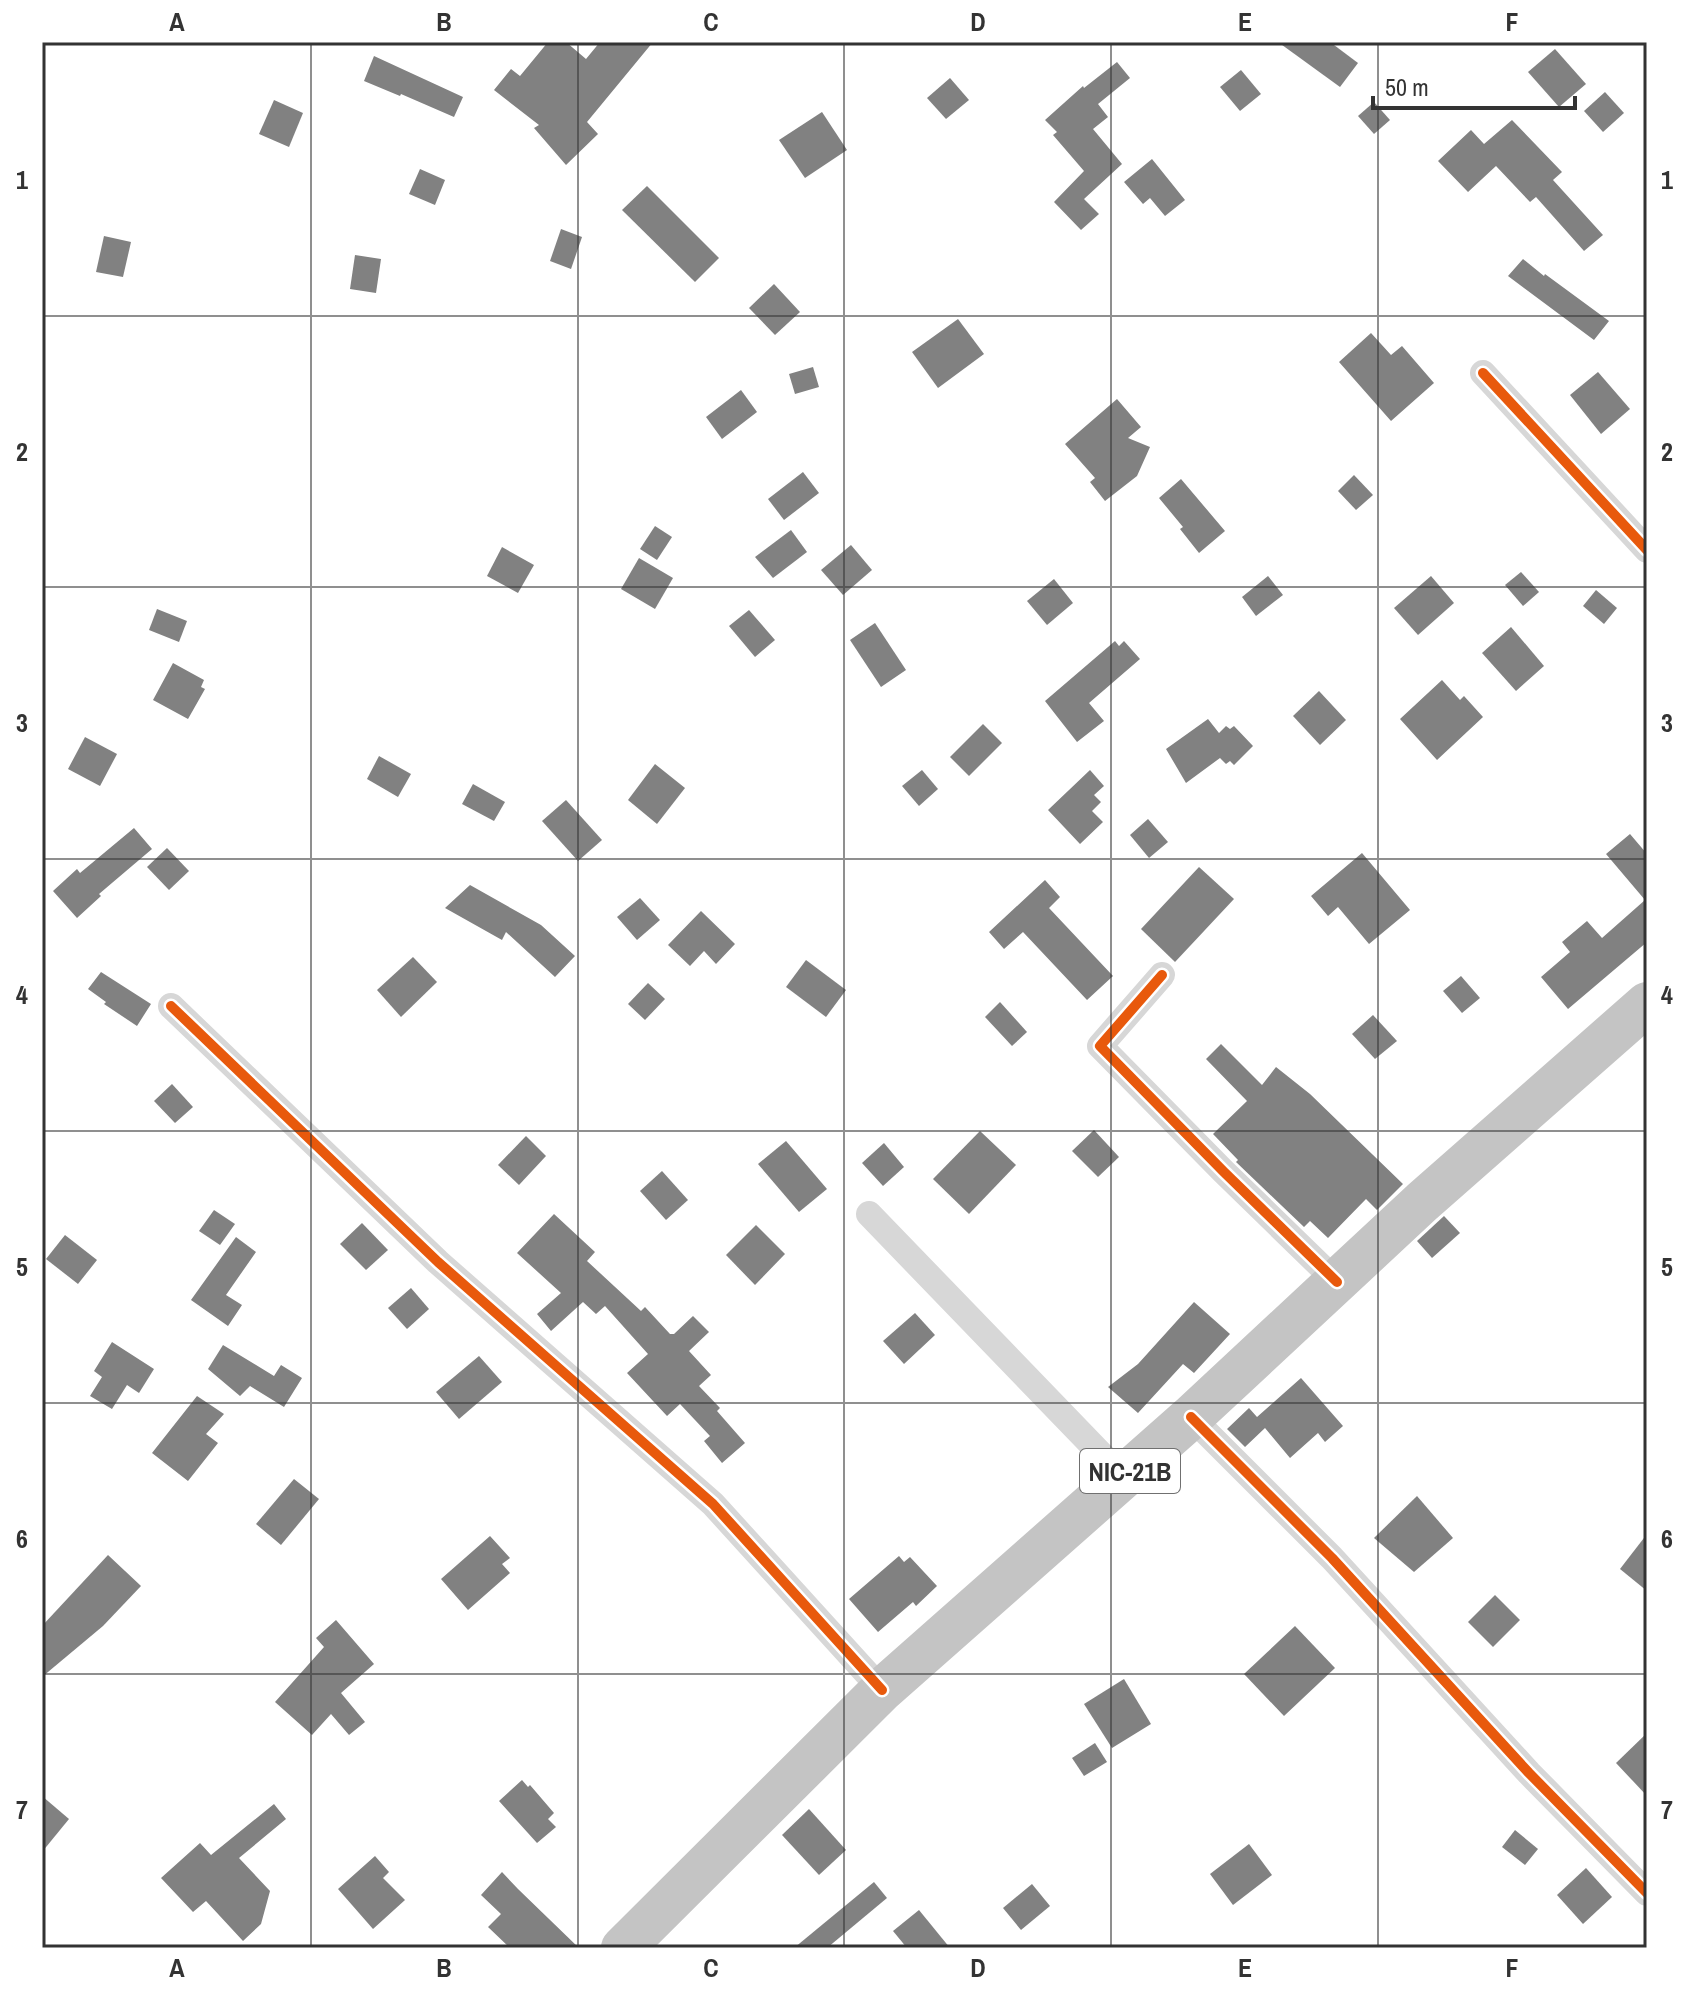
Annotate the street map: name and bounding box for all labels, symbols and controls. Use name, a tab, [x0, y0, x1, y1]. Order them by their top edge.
text: A	[169, 4, 185, 39]
text: B	[436, 4, 452, 39]
text: C	[703, 4, 719, 39]
text: D	[970, 4, 986, 39]
text: E	[1238, 4, 1252, 39]
text: F	[1505, 4, 1519, 39]
scale bar	[1373, 60, 1575, 110]
text: 50 m	[1385, 71, 1429, 103]
text: 1	[16, 162, 28, 197]
text: 1	[1661, 162, 1673, 197]
text: 2	[16, 434, 28, 469]
text: 2	[1661, 434, 1673, 469]
text: 3	[16, 705, 28, 740]
text: 3	[1661, 705, 1673, 740]
text: 4	[16, 977, 28, 1012]
text: 4	[1661, 977, 1673, 1012]
text: 5	[16, 1249, 28, 1284]
text: 5	[1661, 1249, 1673, 1284]
road number: NIC-21B	[1080, 1449, 1180, 1493]
text: 6	[16, 1521, 28, 1556]
text: 6	[1661, 1521, 1673, 1556]
text: 7	[16, 1792, 28, 1827]
text: 7	[1661, 1792, 1673, 1827]
text: A	[169, 1950, 185, 1985]
text: B	[436, 1950, 452, 1985]
text: C	[703, 1950, 719, 1985]
text: D	[970, 1950, 986, 1985]
text: E	[1238, 1950, 1252, 1985]
text: F	[1505, 1950, 1519, 1985]

